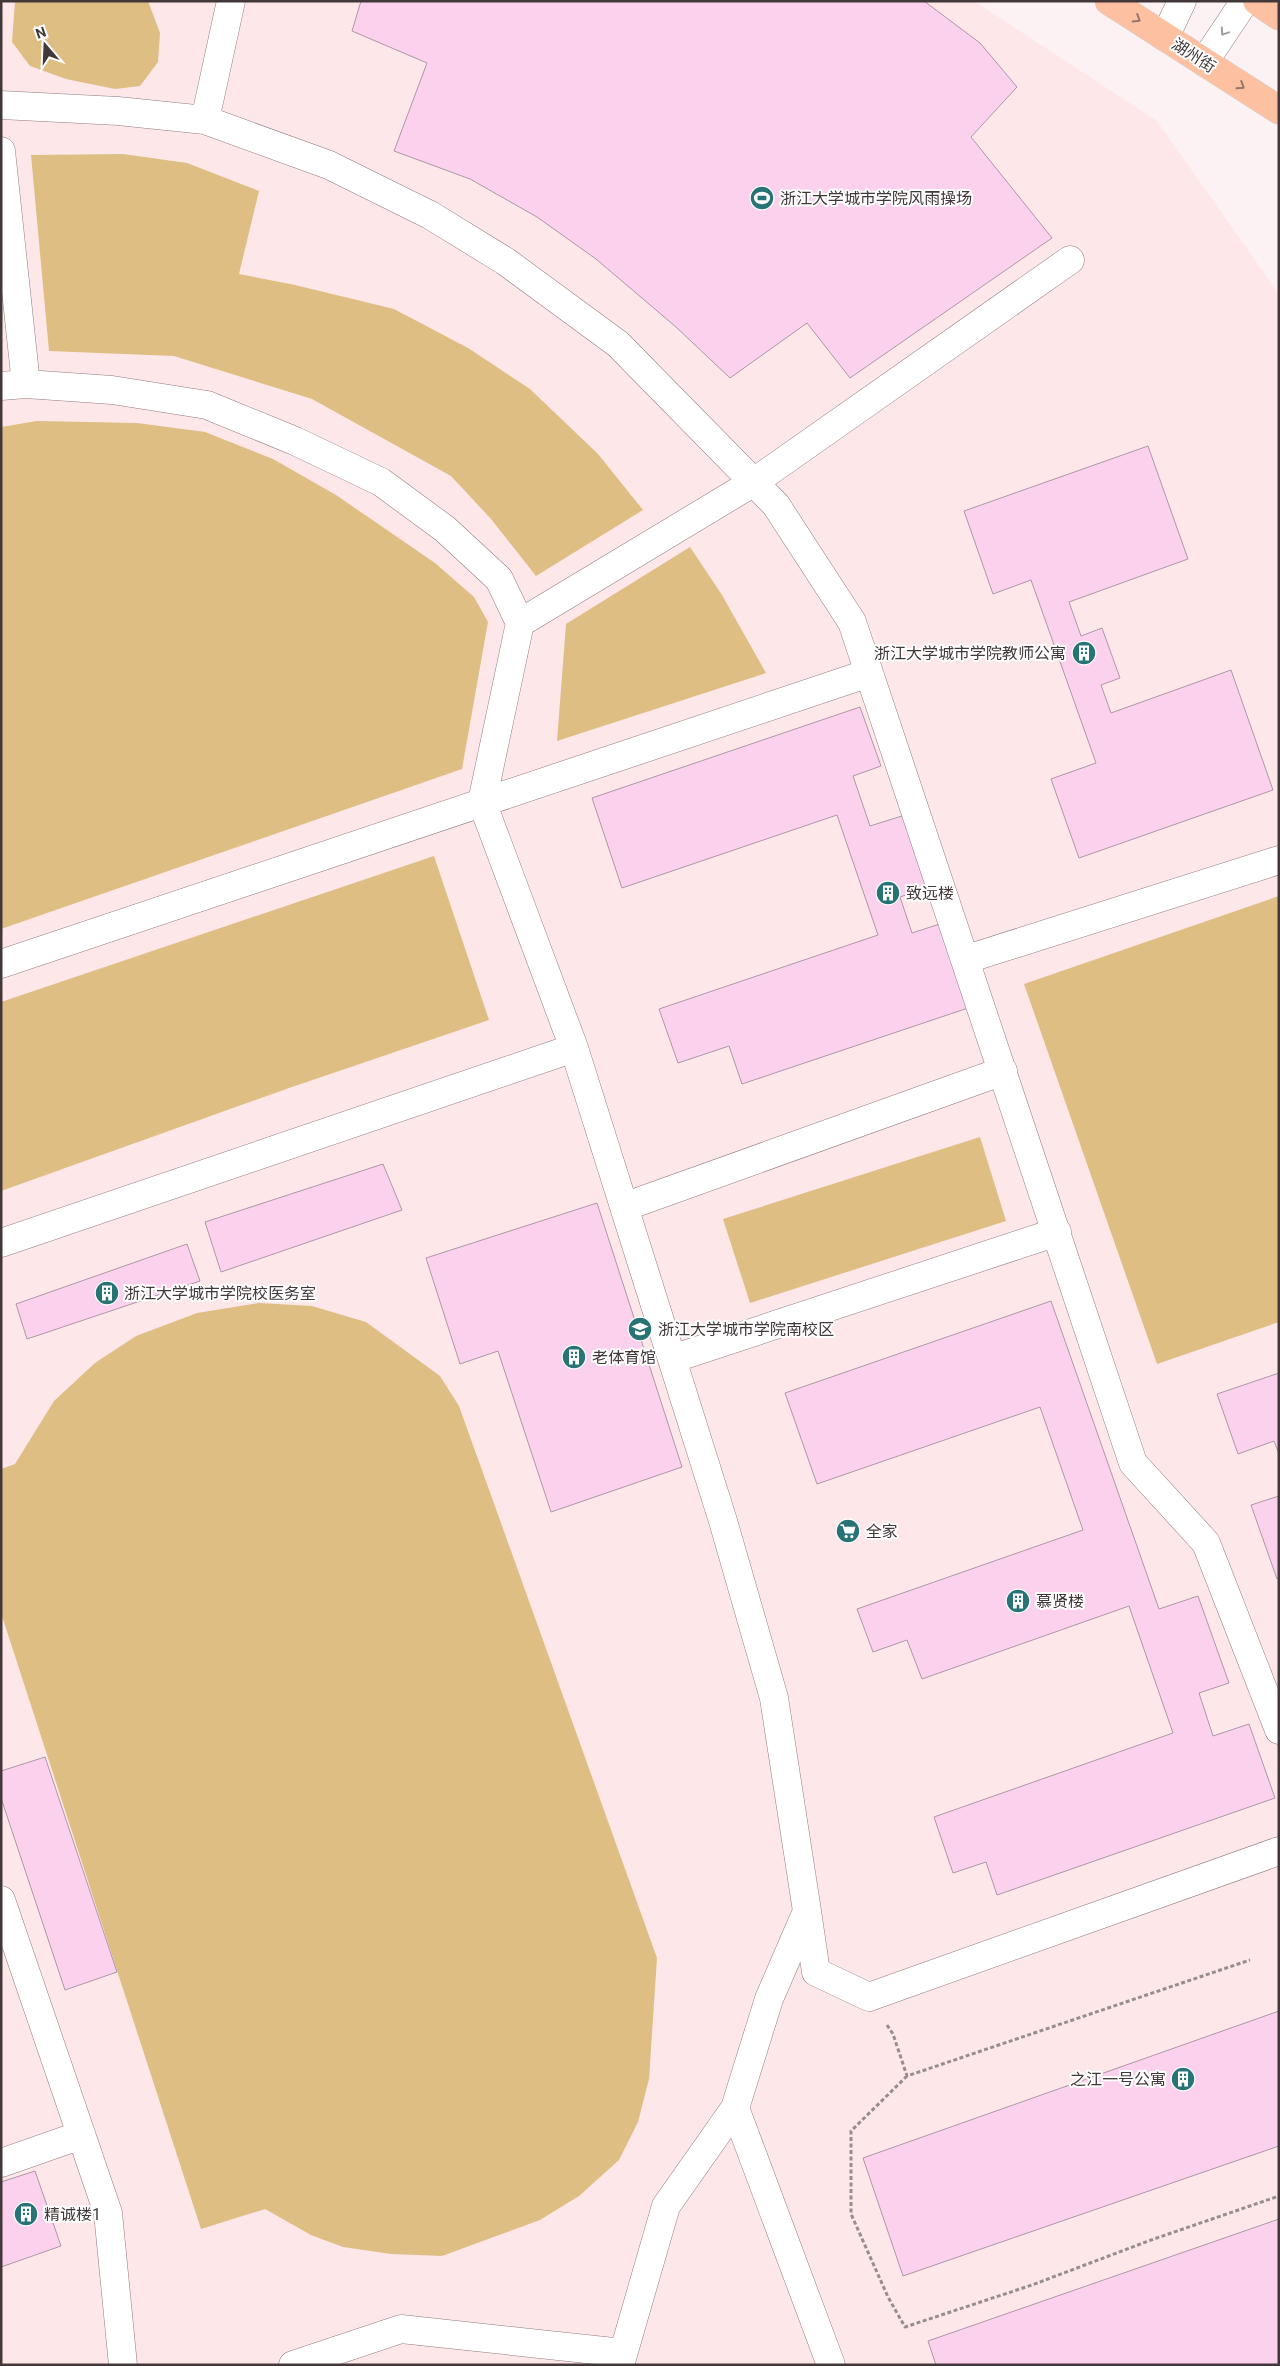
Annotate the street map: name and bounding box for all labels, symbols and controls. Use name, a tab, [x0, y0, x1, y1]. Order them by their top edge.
one-way arrow	[1131, 13, 1140, 22]
north arrow	[20, 20, 70, 70]
text: N	[33, 24, 48, 42]
one-way arrow	[1221, 26, 1230, 35]
street label: 湖州街	[1168, 34, 1219, 76]
one-way arrow	[1236, 80, 1245, 89]
sports icon: 浙江大学城市学院风雨操场	[749, 185, 775, 211]
place label: 浙江大学城市学院风雨操场	[780, 189, 972, 208]
building icon: 浙江大学城市学院教师公寓	[1071, 640, 1097, 666]
place label: 浙江大学城市学院教师公寓	[874, 644, 1066, 663]
building icon: 致远楼	[875, 880, 901, 906]
place label: 致远楼	[906, 884, 954, 903]
building icon: 浙江大学城市学院校医务室	[94, 1280, 120, 1306]
place label: 浙江大学城市学院校医务室	[124, 1284, 316, 1303]
school or university icon: 浙江大学城市学院南校区	[627, 1316, 653, 1342]
place label: 浙江大学城市学院南校区	[658, 1320, 834, 1339]
building icon: 老体育馆	[561, 1344, 587, 1370]
place label: 老体育馆	[592, 1348, 656, 1367]
supermarket icon: 全家	[835, 1518, 861, 1544]
place label: 全家	[866, 1522, 898, 1541]
building icon: 慕贤楼	[1005, 1588, 1031, 1614]
place label: 慕贤楼	[1036, 1592, 1084, 1611]
building icon: 之江一号公寓	[1170, 2066, 1196, 2092]
place label: 之江一号公寓	[1070, 2070, 1166, 2089]
building icon: 精诚楼1	[13, 2201, 39, 2227]
place label: 精诚楼1	[44, 2205, 101, 2224]

